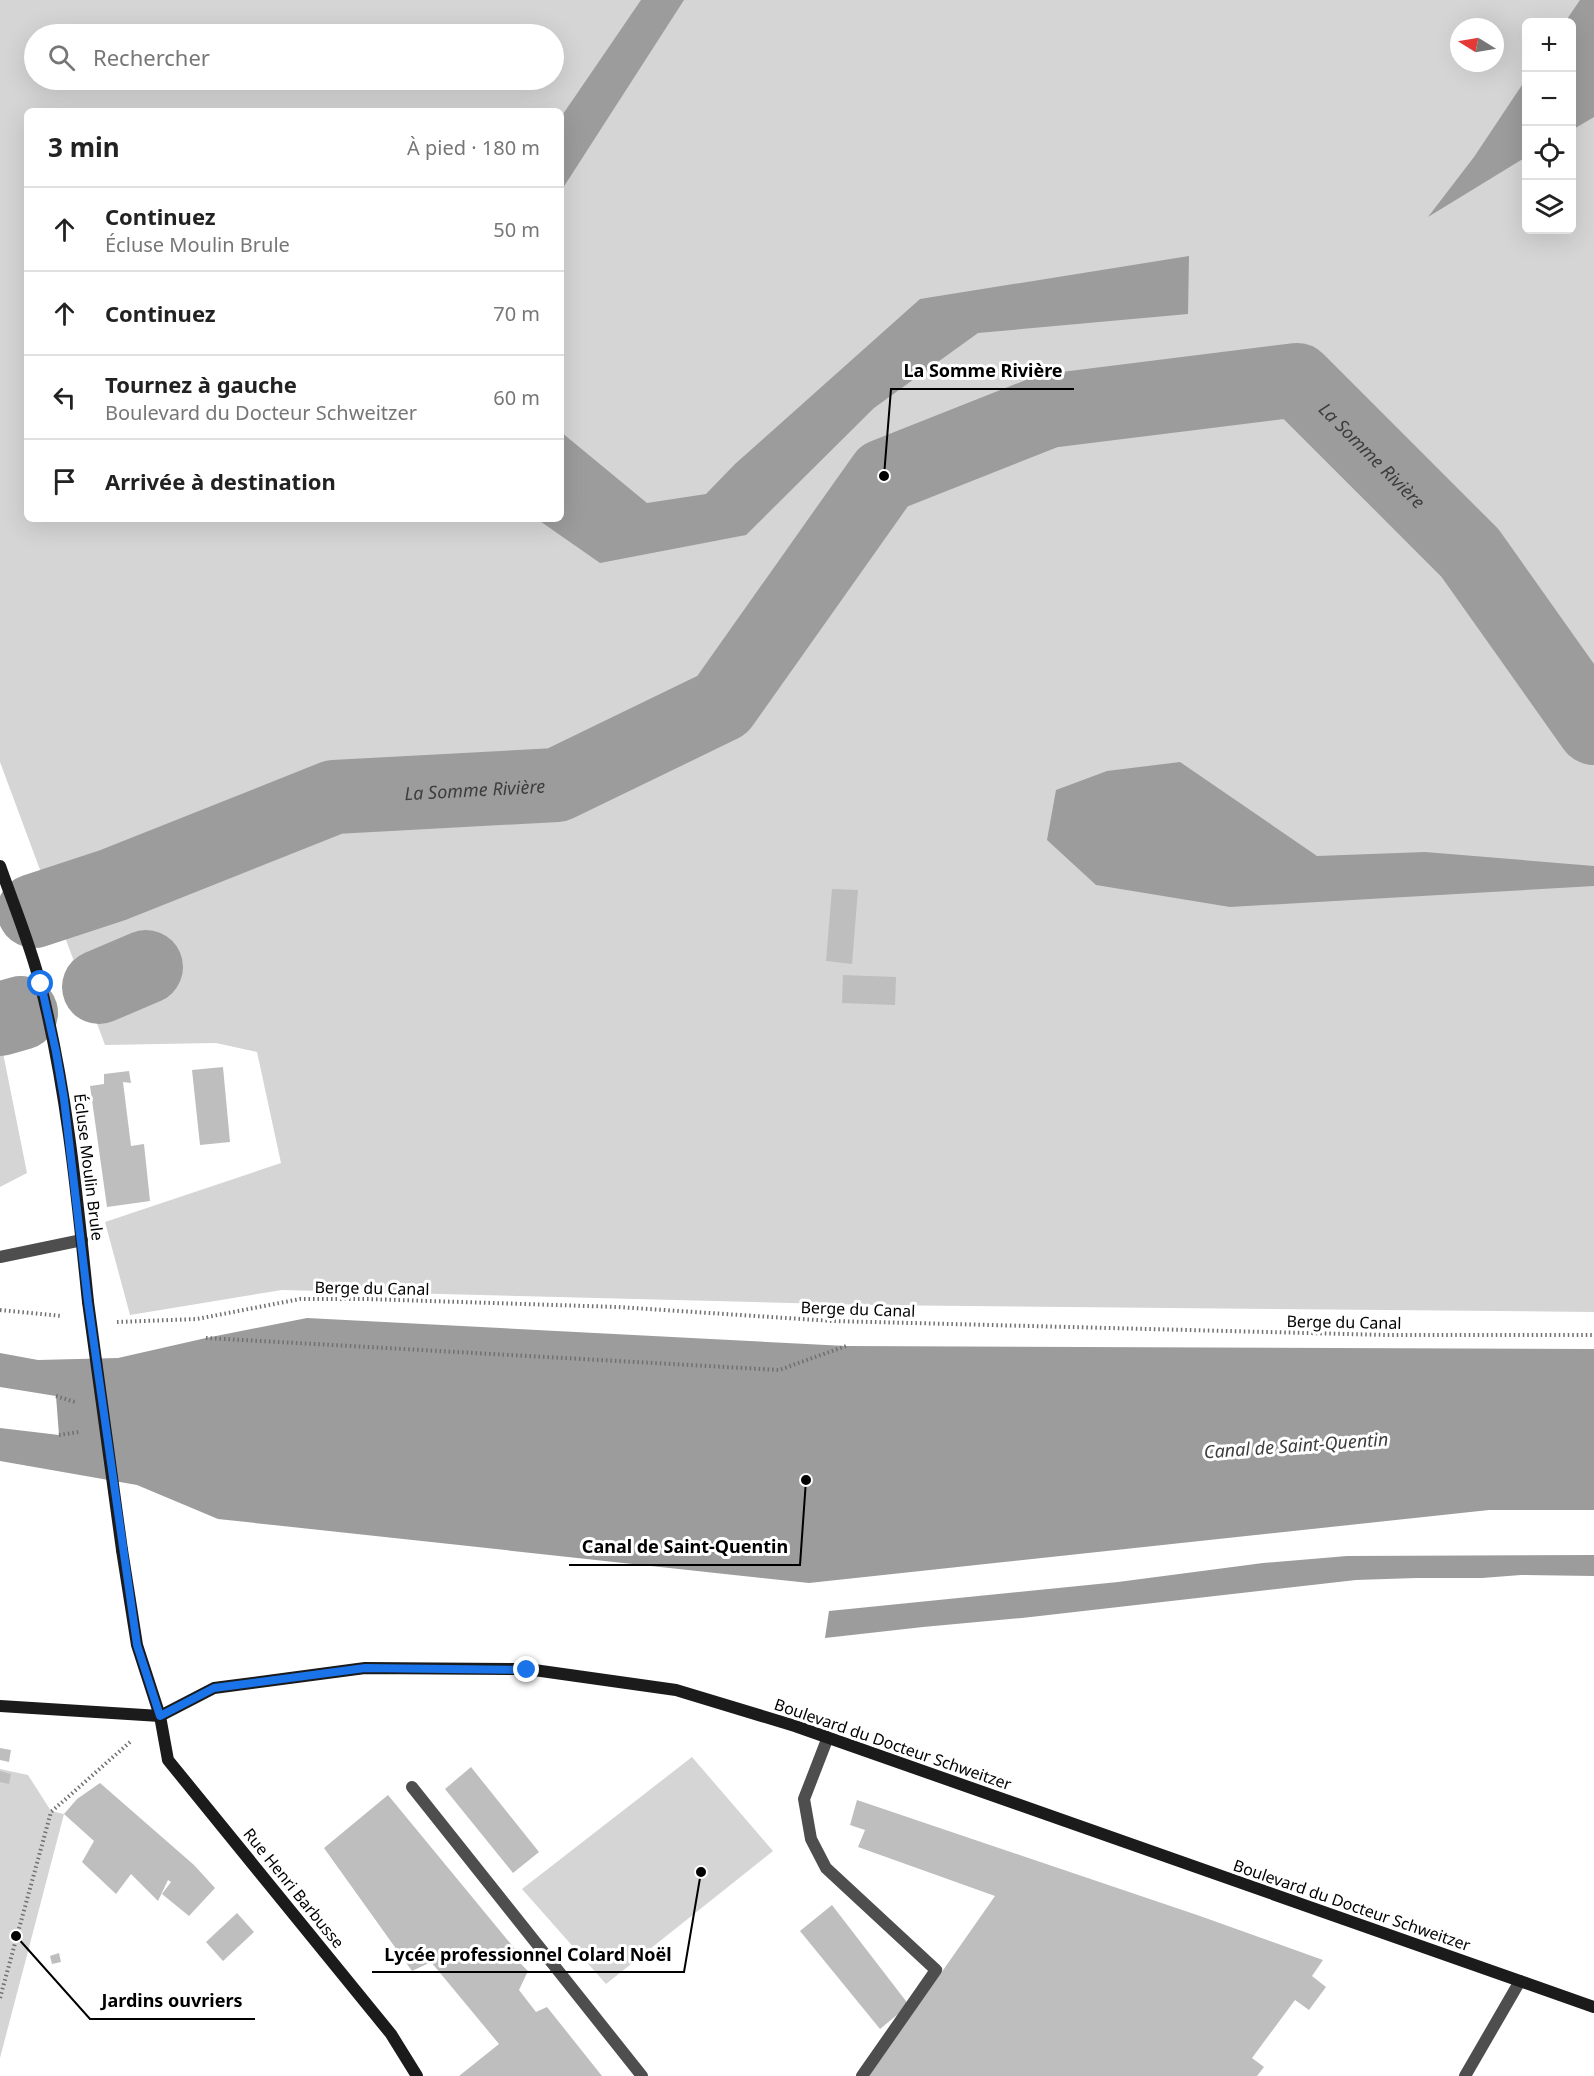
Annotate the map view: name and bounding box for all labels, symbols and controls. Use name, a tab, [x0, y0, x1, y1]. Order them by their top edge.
north arrow	[1450, 18, 1504, 72]
map controls	[1522, 18, 1576, 234]
button: +	[1522, 18, 1576, 72]
search box	[24, 24, 564, 90]
icon: search	[45, 41, 78, 74]
text: Rechercher	[93, 42, 210, 72]
button: −	[1522, 72, 1576, 126]
button: locate	[1522, 126, 1576, 180]
text: 3 min	[48, 129, 120, 165]
text: À pied · 180 m	[407, 134, 540, 161]
button: layers	[1522, 180, 1576, 234]
text: Continuez	[105, 201, 216, 231]
icon: ahead	[48, 213, 81, 246]
text: 50 m	[493, 216, 540, 243]
text: Écluse Moulin Brule	[105, 231, 290, 258]
icon: ahead	[48, 297, 81, 330]
text: Continuez	[105, 298, 216, 328]
text: 70 m	[493, 300, 540, 327]
callout: La Somme Rivière	[891, 353, 1074, 389]
text: La Somme Rivière	[903, 358, 1063, 382]
text: Tournez à gauche	[105, 369, 297, 399]
icon: left	[48, 381, 81, 414]
text: 60 m	[493, 384, 540, 411]
water label: La Somme Rivière	[1314, 397, 1431, 514]
text: Boulevard du Docteur Schweitzer	[105, 399, 417, 426]
icon: arrive	[48, 465, 81, 498]
text: Arrivée à destination	[105, 466, 336, 496]
water label: La Somme Rivière	[404, 774, 546, 805]
route start	[27, 970, 53, 996]
street label: Écluse Moulin Brule	[69, 1092, 109, 1242]
street label: Berge du Canal	[314, 1276, 430, 1300]
street label: Berge du Canal	[800, 1296, 916, 1322]
street label: Berge du Canal	[1286, 1310, 1402, 1334]
water label: Canal de Saint-Quentin	[1203, 1427, 1389, 1463]
callout: Canal de Saint-Quentin	[569, 1529, 800, 1565]
text: Canal de Saint-Quentin	[582, 1534, 788, 1558]
route end	[513, 1656, 539, 1682]
street label: Boulevard du Docteur Schweitzer	[771, 1693, 1015, 1795]
street label: Rue Henri Barbusse	[239, 1823, 349, 1953]
street label: Boulevard du Docteur Schweitzer	[1230, 1854, 1474, 1956]
callout: Lycée professionnel Colard Noël	[372, 1936, 684, 1972]
text: Lycée professionnel Colard Noël	[384, 1942, 672, 1966]
callout: Jardins ouvriers	[90, 1983, 255, 2019]
text: Jardins ouvriers	[99, 1988, 243, 2012]

